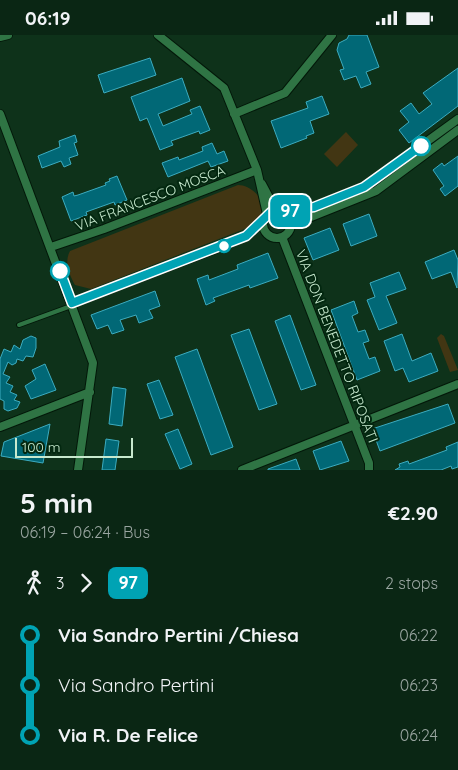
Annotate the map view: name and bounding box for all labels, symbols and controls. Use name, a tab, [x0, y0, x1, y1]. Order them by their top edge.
text: 06:19	[25, 6, 71, 30]
unlabelled marker	[411, 136, 431, 156]
street label: VIA FRANCESCO MOSCA	[72, 161, 228, 235]
line badge: 97	[268, 195, 312, 227]
text: 97	[280, 199, 300, 222]
unlabelled marker	[217, 239, 231, 253]
street label: VIA DON BENEDETTO RIPOSATI	[292, 247, 382, 445]
unlabelled marker	[50, 261, 70, 281]
scale bar	[15, 435, 132, 458]
text: 100 m	[22, 438, 60, 456]
text: 5 min	[20, 485, 93, 520]
text: €2.90	[388, 501, 438, 525]
text: 06:19 – 06:24 · Bus	[20, 522, 150, 542]
icon: walk	[20, 569, 48, 597]
icon: forward	[72, 569, 100, 597]
text: 97	[118, 571, 138, 594]
text: 3	[56, 573, 64, 593]
text: 2 stops	[385, 573, 438, 593]
text: Via Sandro Pertini /Chiesa	[58, 623, 299, 647]
text: 06:22	[399, 625, 438, 645]
text: Via Sandro Pertini	[58, 673, 214, 697]
text: 06:23	[400, 675, 438, 695]
text: Via R. De Felice	[58, 723, 198, 747]
text: 06:24	[400, 725, 438, 745]

